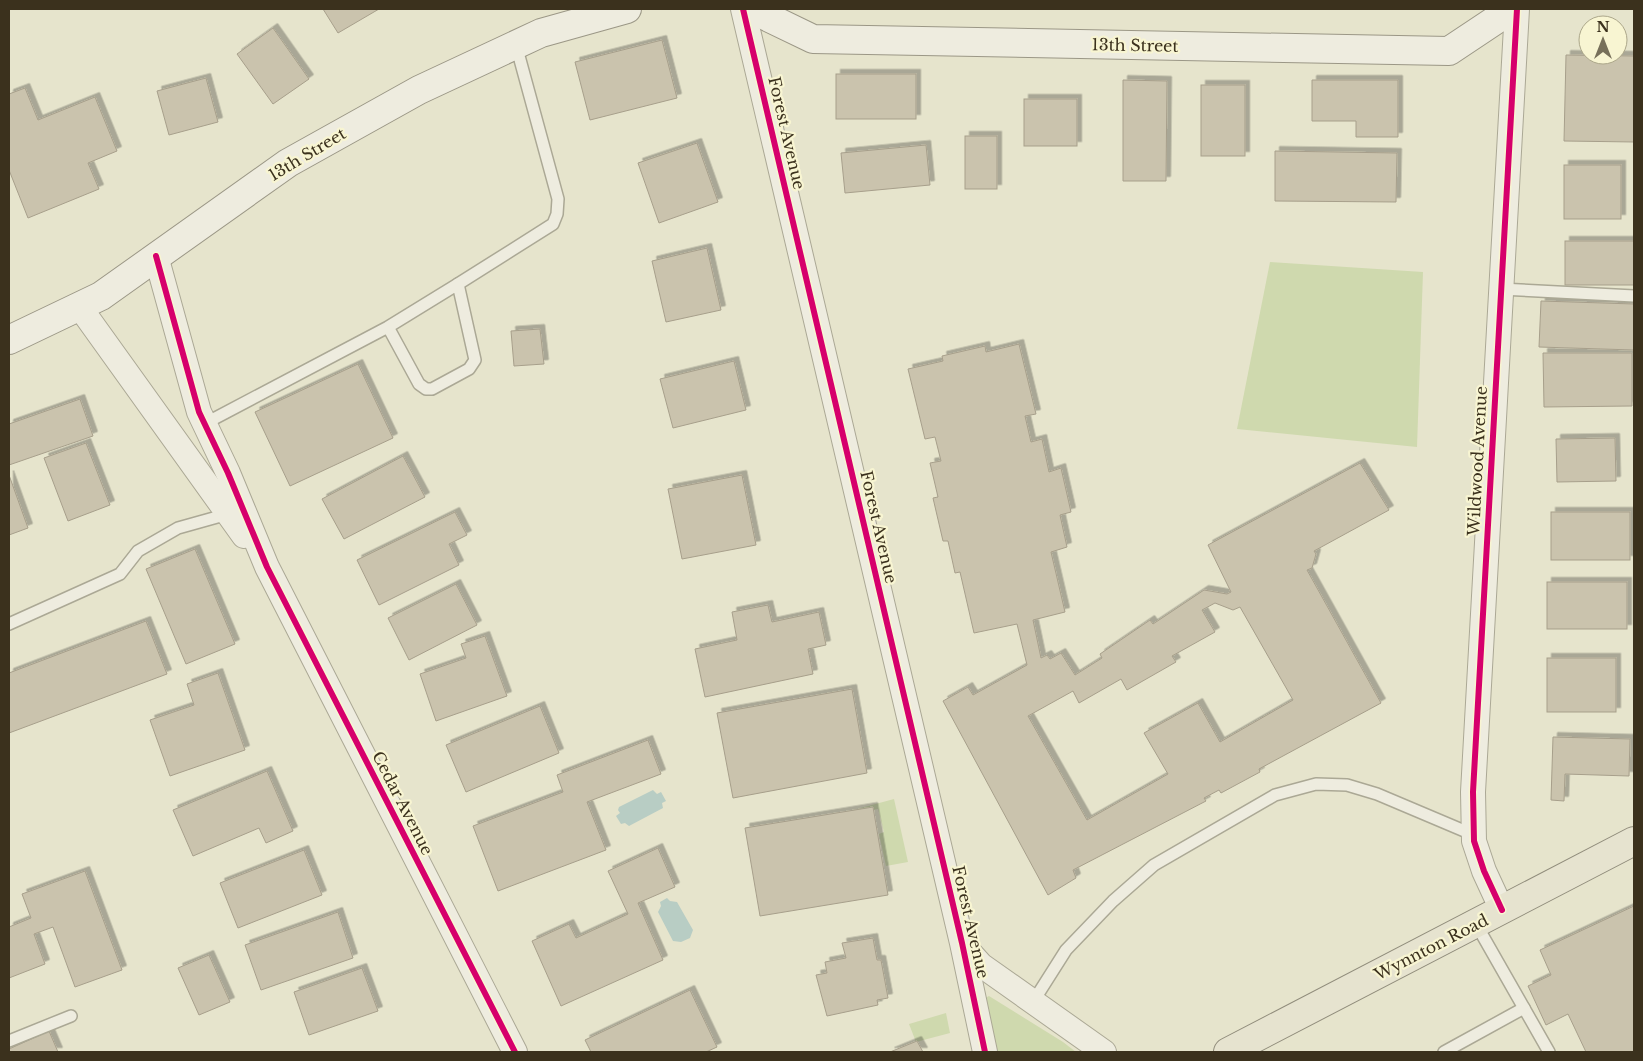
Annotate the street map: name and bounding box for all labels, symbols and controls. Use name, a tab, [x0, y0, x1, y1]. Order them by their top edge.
north arrow	[1578, 15, 1628, 65]
text: N	[1596, 18, 1610, 36]
street label: 13th Street	[1091, 34, 1179, 56]
street label: Forest Avenue	[764, 75, 810, 191]
street label: 13th Street	[265, 123, 349, 185]
street label: Wildwood Avenue	[1463, 386, 1491, 537]
street label: Forest Avenue	[856, 469, 902, 585]
street label: Cedar Avenue	[368, 748, 438, 858]
street label: Forest Avenue	[948, 864, 994, 980]
street label: Wynnton Road	[1370, 910, 1492, 985]

